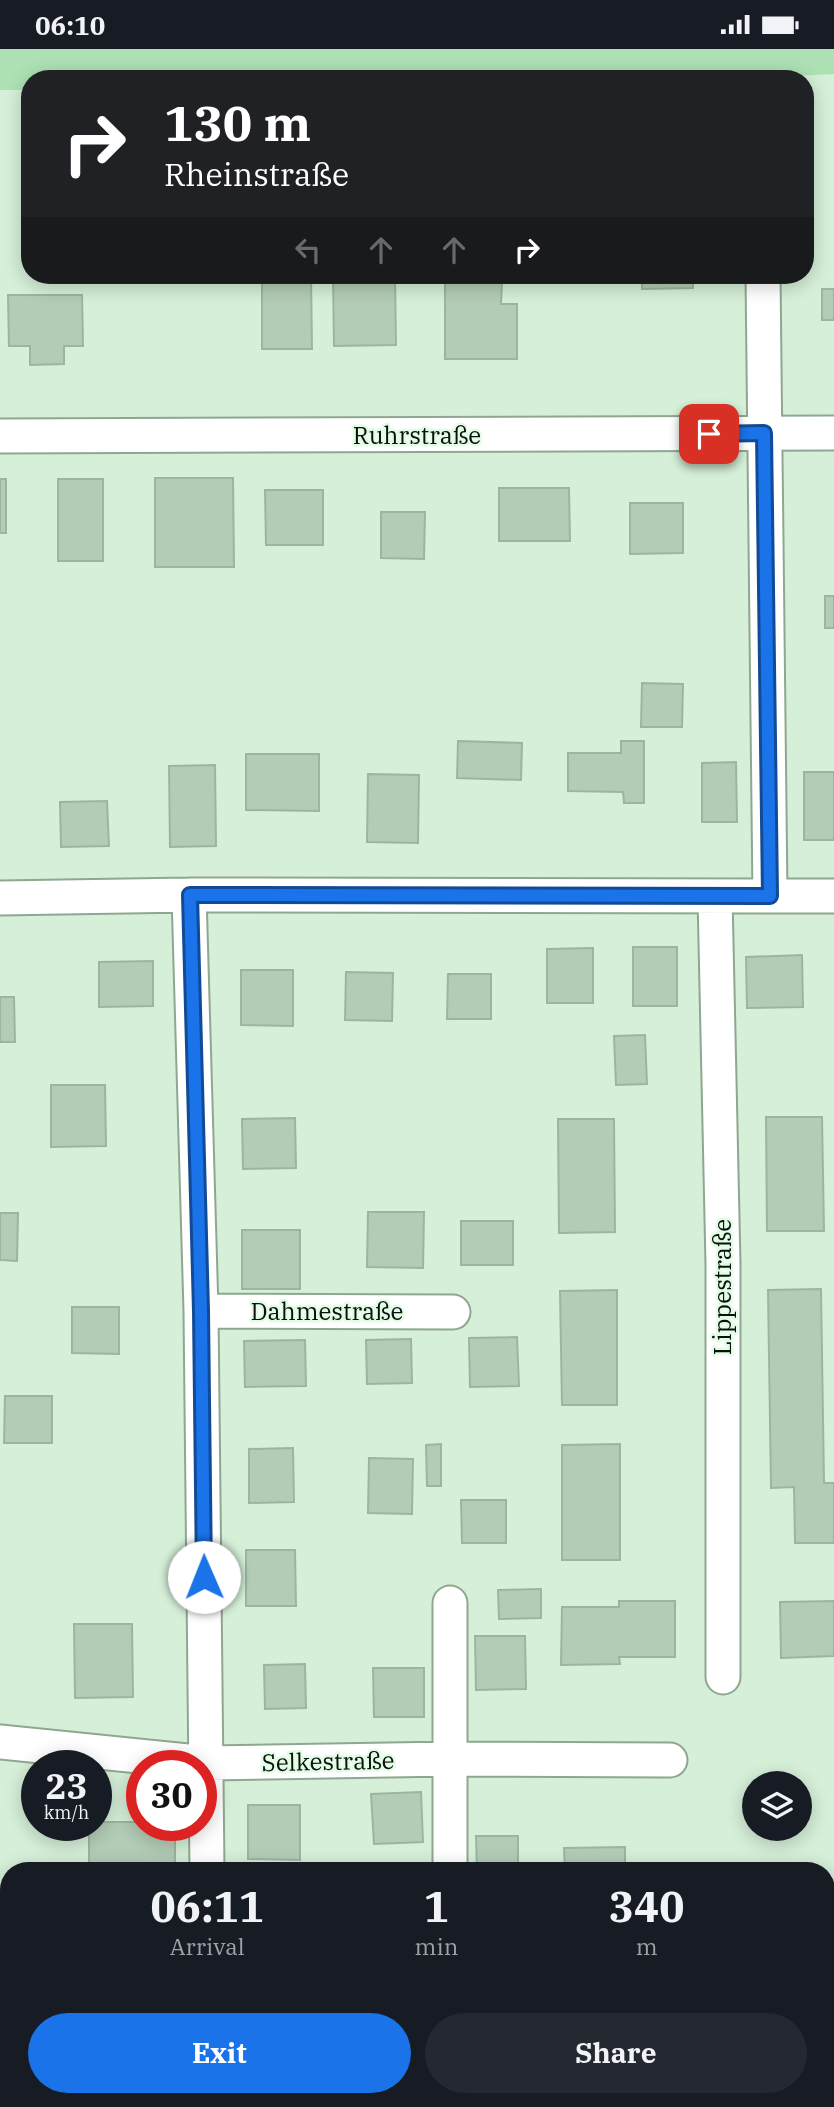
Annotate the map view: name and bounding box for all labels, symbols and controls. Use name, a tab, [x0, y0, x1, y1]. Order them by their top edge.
text: 06:10	[35, 8, 105, 42]
text: 130 m	[164, 91, 311, 154]
icon: right	[49, 98, 140, 189]
text: Rheinstraße	[164, 153, 349, 195]
icon: left	[289, 231, 327, 269]
icon: ahead	[362, 231, 400, 269]
icon: ahead	[435, 231, 473, 269]
icon: right	[508, 231, 546, 269]
pin	[679, 404, 739, 464]
icon: arrive	[690, 415, 728, 453]
street label: Ruhrstraße	[353, 419, 481, 451]
street label: Lippestraße	[706, 1219, 738, 1355]
street label: Dahmestraße	[251, 1295, 403, 1327]
position arrow	[167, 1540, 241, 1614]
street label: Selkestraße	[261, 1744, 395, 1778]
speed limit sign: 30	[126, 1750, 217, 1841]
text: 23	[45, 1763, 88, 1809]
map controls	[742, 1771, 812, 1841]
button: layers	[742, 1771, 812, 1841]
text: km/h	[44, 1801, 89, 1824]
text: 06:11	[150, 1879, 264, 1934]
text: 1	[424, 1879, 449, 1934]
text: 340	[609, 1879, 684, 1934]
text: Arrival	[170, 1931, 245, 1961]
text: min	[415, 1931, 458, 1961]
text: m	[636, 1931, 658, 1961]
button: Exit	[28, 2013, 411, 2093]
button: Share	[425, 2013, 807, 2093]

